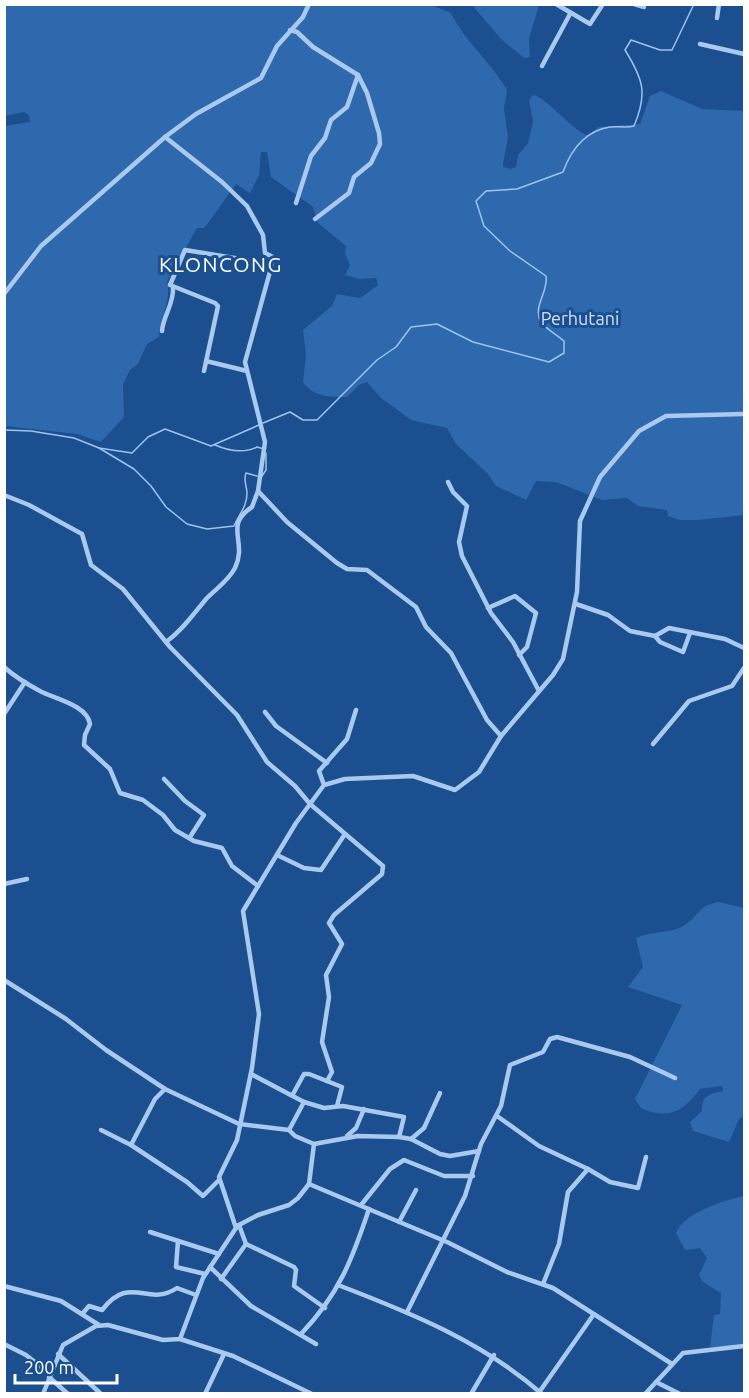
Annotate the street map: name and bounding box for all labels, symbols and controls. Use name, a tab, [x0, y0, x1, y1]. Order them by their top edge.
district label: KLONCONG	[159, 252, 283, 276]
park label: Perhutani	[541, 308, 619, 328]
scale bar	[15, 1347, 117, 1385]
text: 200 m	[24, 1357, 74, 1377]

